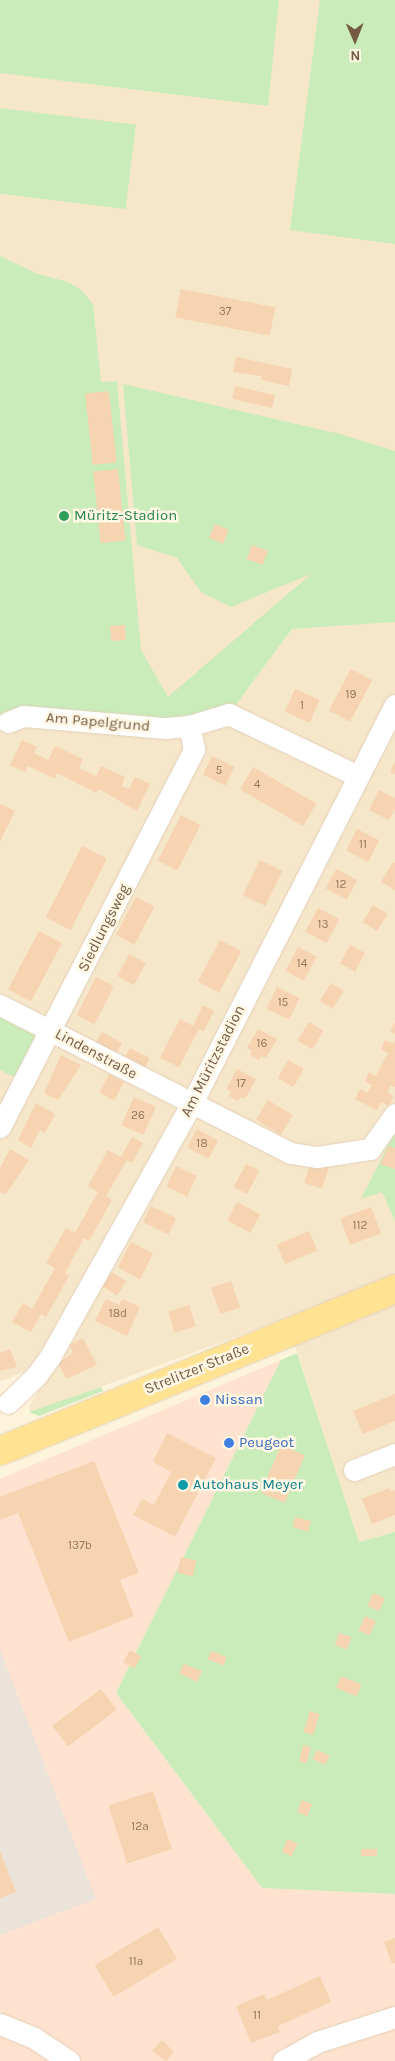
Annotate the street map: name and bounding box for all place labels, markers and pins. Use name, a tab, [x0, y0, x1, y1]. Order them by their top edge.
place label: Müritz-Stadion	[74, 507, 177, 525]
marker: Müritz-Stadion	[58, 510, 70, 522]
place label: Nissan	[215, 1391, 263, 1409]
marker: Nissan	[199, 1394, 211, 1406]
place label: Peugeot	[239, 1434, 294, 1452]
marker: Peugeot	[223, 1437, 235, 1449]
place label: Autohaus Meyer	[193, 1476, 303, 1494]
marker: Autohaus Meyer	[177, 1479, 189, 1491]

